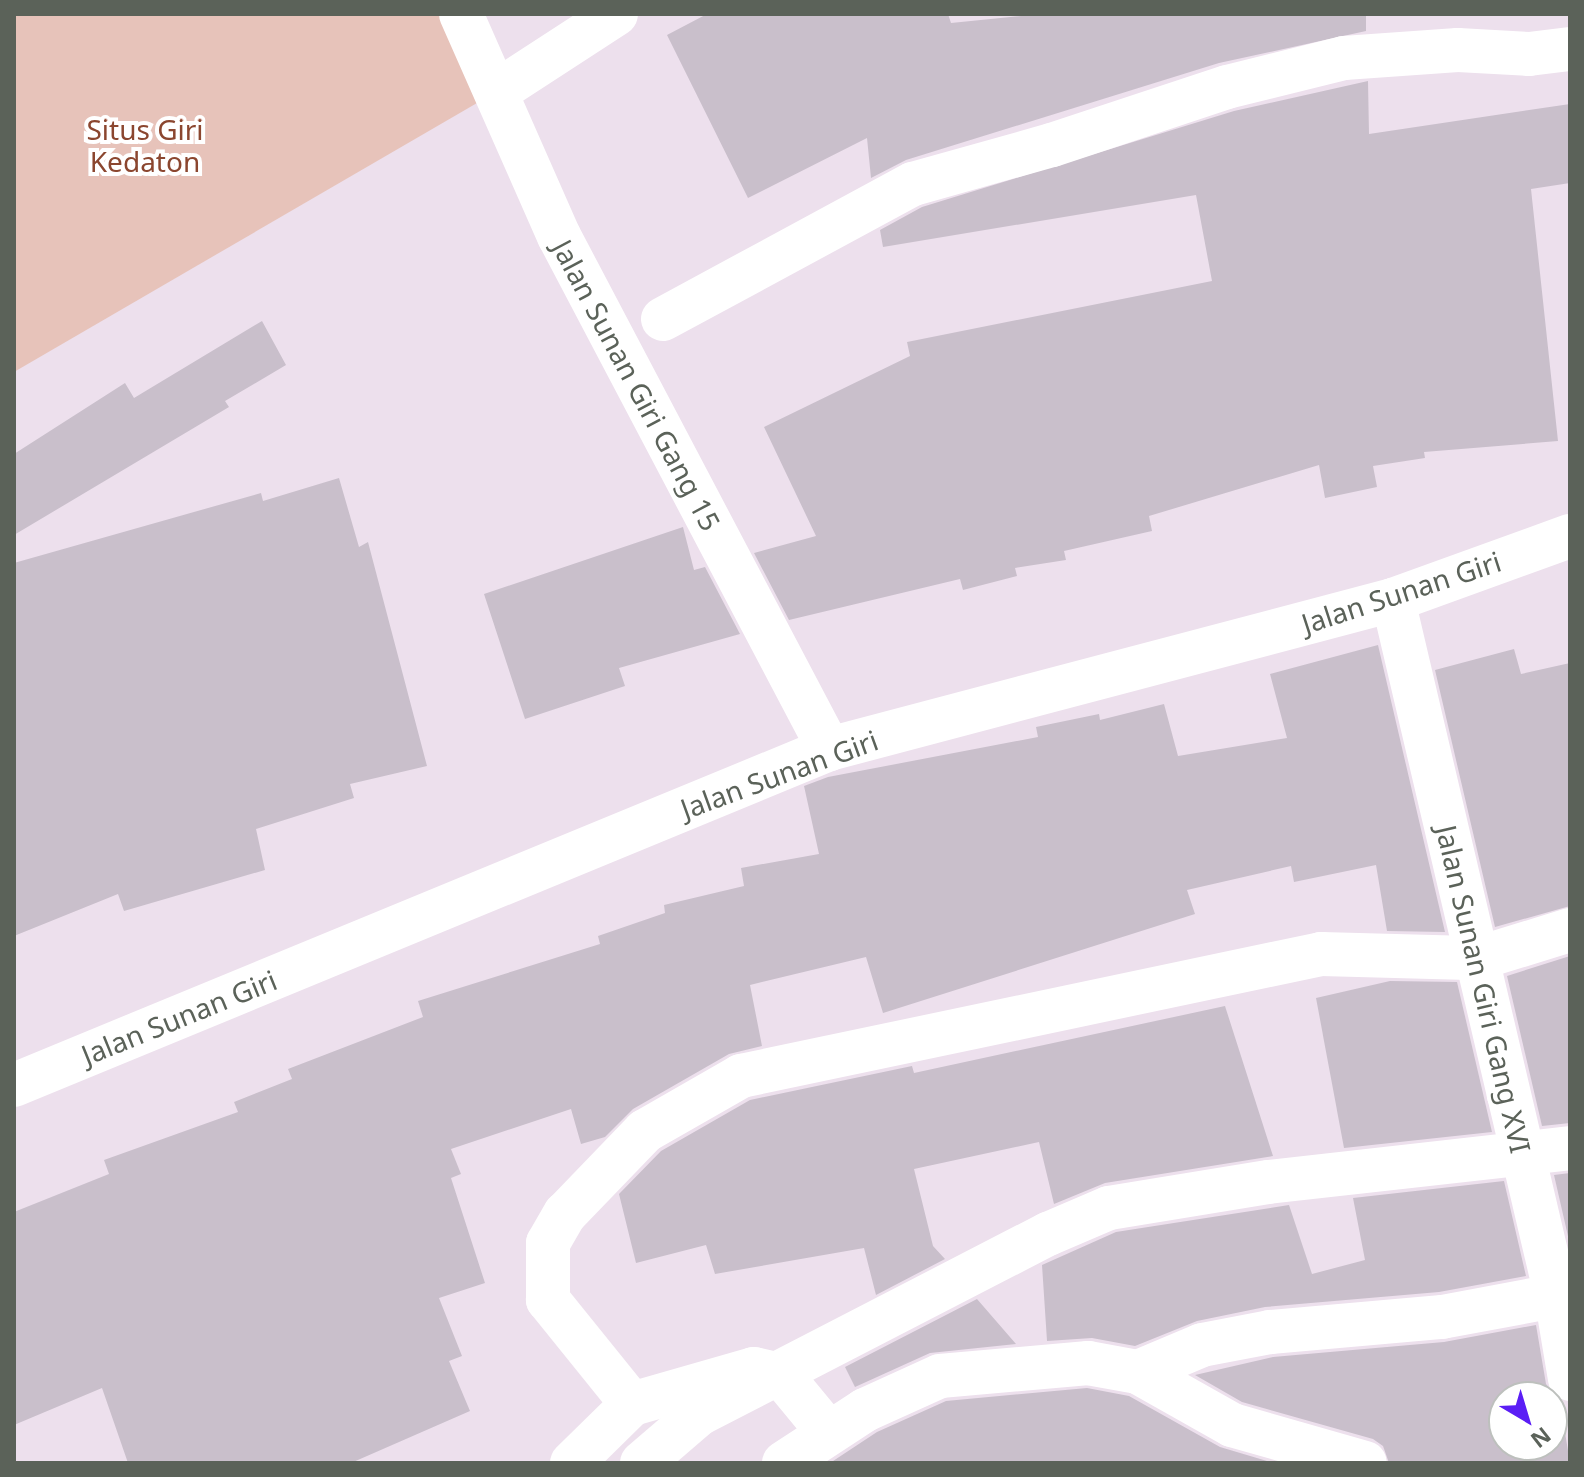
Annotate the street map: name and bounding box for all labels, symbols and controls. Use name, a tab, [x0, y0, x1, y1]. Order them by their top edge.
park label: Situs Giri Kedaton	[86, 112, 204, 178]
street label: Jalan Sunan Giri Gang 15	[546, 234, 728, 536]
street label: Jalan Sunan Giri	[1297, 544, 1505, 640]
street label: Jalan Sunan Giri	[676, 723, 882, 825]
street label: Jalan Sunan Giri Gang XVI	[1430, 822, 1538, 1156]
street label: Jalan Sunan Giri	[76, 963, 282, 1071]
north arrow	[1488, 1381, 1568, 1461]
text: N	[1525, 1421, 1558, 1456]

